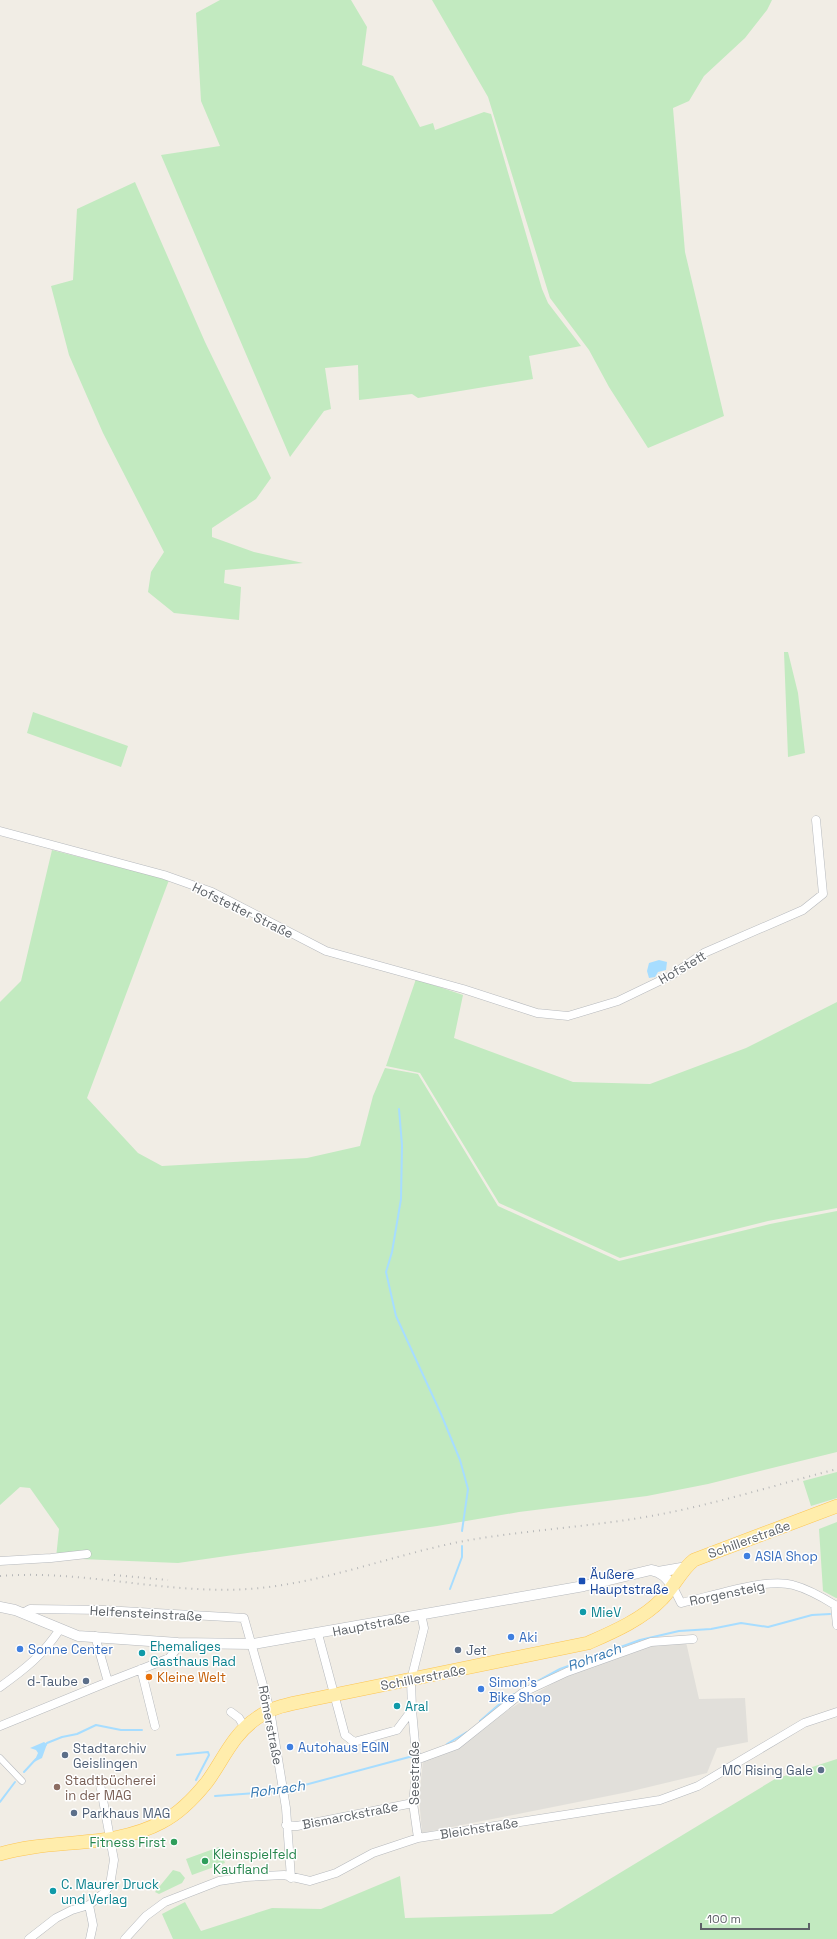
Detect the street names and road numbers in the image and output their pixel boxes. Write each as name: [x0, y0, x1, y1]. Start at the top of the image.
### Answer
street label: Hofstetter Straße: [190, 879, 296, 942]
street label: Hofstett: [655, 947, 709, 988]
street label: Schillerstraße: [706, 1517, 793, 1562]
street label: Rorgensteig: [688, 1577, 766, 1610]
street label: Helfensteinstraße: [89, 1602, 203, 1625]
street label: Hauptstraße: [331, 1609, 411, 1640]
street label: Schillerstraße: [379, 1661, 467, 1694]
street label: Römerstraße: [254, 1684, 287, 1766]
street label: Seestraße: [406, 1741, 423, 1805]
street label: Bismarckstraße: [301, 1798, 399, 1833]
street label: Bleichstraße: [439, 1814, 519, 1843]

